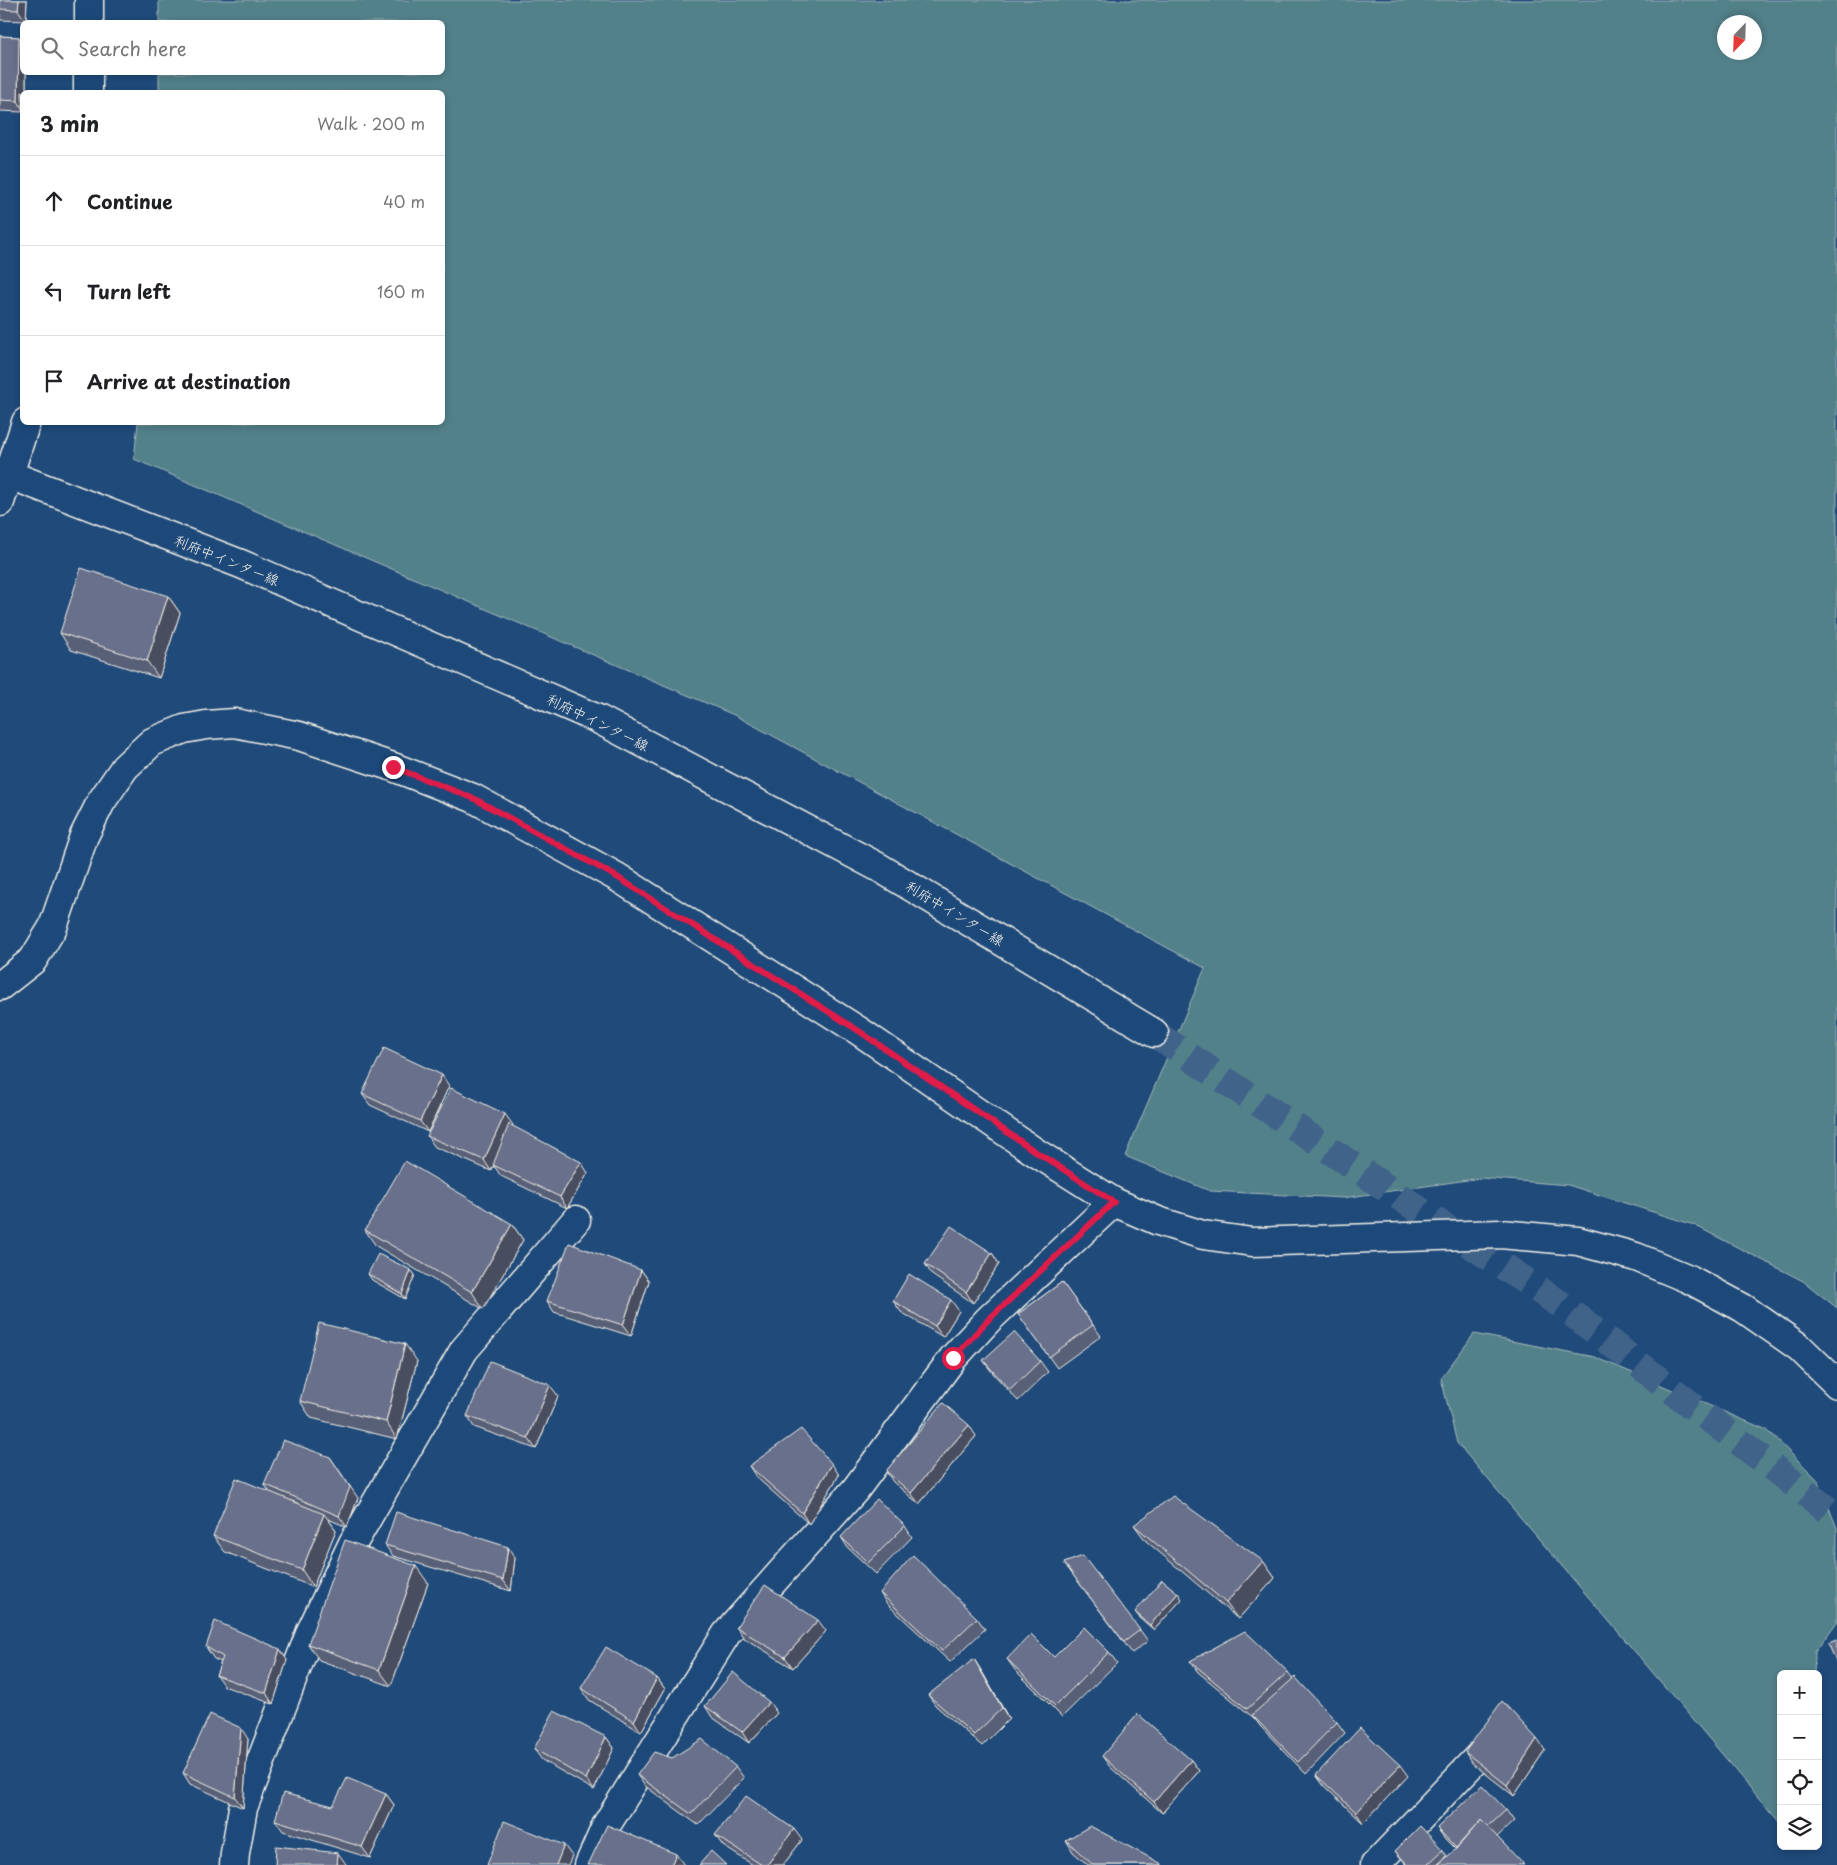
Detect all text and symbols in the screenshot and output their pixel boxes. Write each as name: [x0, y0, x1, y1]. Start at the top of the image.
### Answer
north arrow: [1717, 15, 1762, 60]
search box: [20, 20, 445, 75]
icon: search: [38, 34, 66, 62]
text: Search here: [78, 34, 187, 62]
text: 3 min: [40, 107, 99, 139]
text: Walk · 200 m: [317, 111, 425, 135]
icon: ahead: [40, 187, 68, 215]
text: Continue: [87, 187, 173, 215]
text: 40 m: [383, 189, 425, 213]
icon: left: [40, 277, 68, 305]
text: Turn left: [87, 277, 171, 305]
text: 160 m: [377, 279, 425, 303]
icon: arrive: [40, 367, 68, 395]
text: Arrive at destination: [87, 367, 291, 395]
street label: 利府中インター線: [171, 529, 283, 591]
street label: 利府中インター線: [543, 688, 653, 756]
route end: [382, 756, 405, 779]
street label: 利府中インター線: [902, 875, 1008, 951]
route start: [942, 1347, 965, 1370]
map controls: [1777, 1670, 1822, 1850]
button: +: [1777, 1670, 1822, 1715]
button: −: [1777, 1715, 1822, 1760]
button: locate: [1777, 1760, 1822, 1805]
button: layers: [1777, 1805, 1822, 1850]

